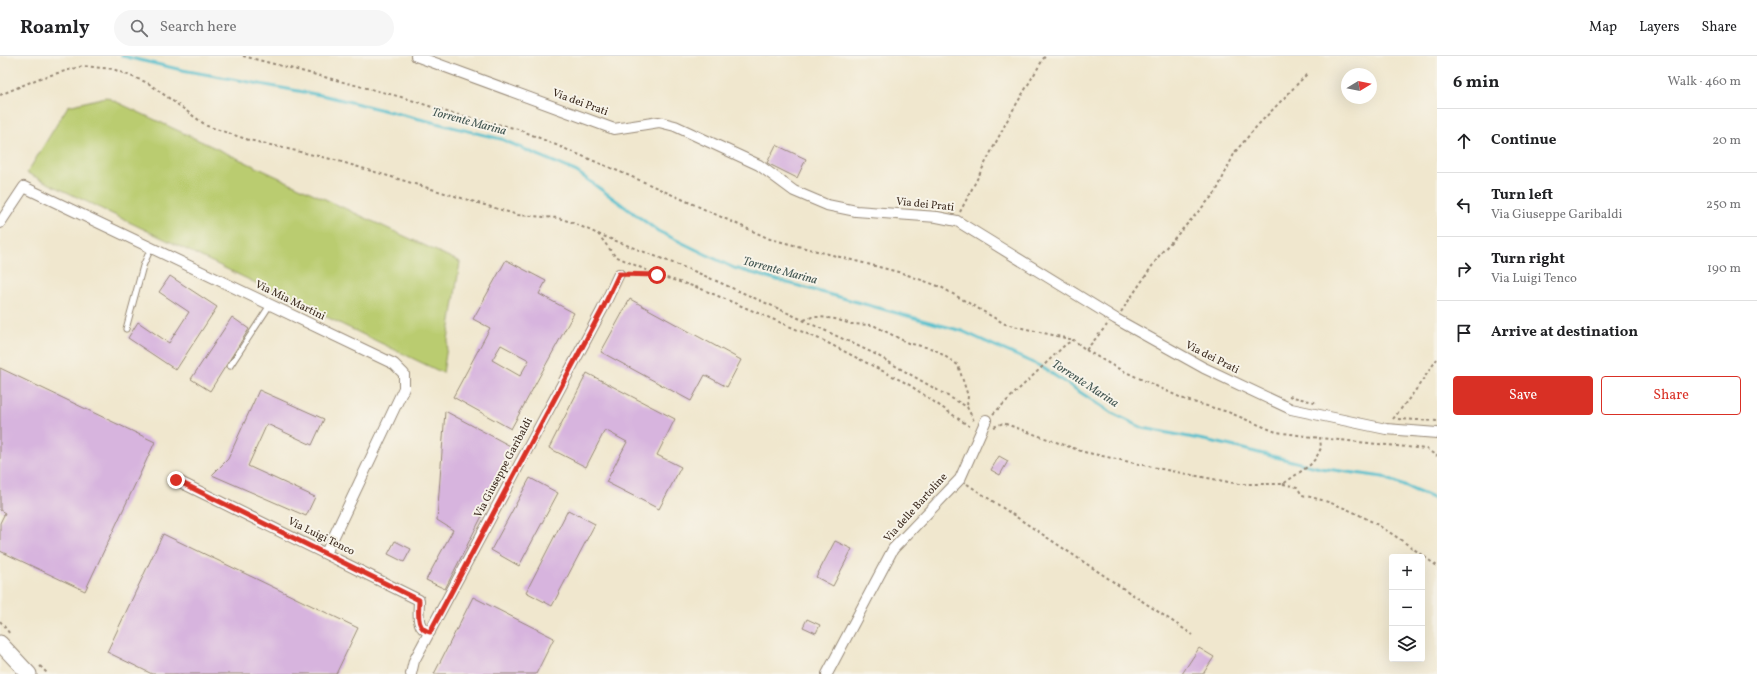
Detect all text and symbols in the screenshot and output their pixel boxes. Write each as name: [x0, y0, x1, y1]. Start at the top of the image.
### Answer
search box: [114, 10, 394, 46]
text: Roamly: [20, 15, 90, 41]
icon: search: [128, 17, 150, 39]
text: Search here: [160, 17, 237, 38]
text: Map: [1589, 18, 1617, 37]
text: Layers: [1639, 18, 1679, 37]
text: Share: [1701, 18, 1737, 37]
north arrow: [1341, 68, 1377, 104]
text: 6 min: [1453, 71, 1499, 94]
text: Walk · 460 m: [1668, 73, 1741, 91]
street label: Via dei Prati: [550, 86, 610, 120]
water label: Torrente Marina: [430, 104, 508, 140]
icon: ahead: [1453, 130, 1475, 152]
text: Continue: [1491, 130, 1556, 151]
text: 20 m: [1712, 132, 1741, 150]
text: Turn left: [1491, 185, 1553, 206]
street label: Via dei Prati: [895, 194, 955, 216]
icon: left: [1453, 194, 1475, 216]
text: 250 m: [1706, 196, 1741, 214]
text: Via Giuseppe Garibaldi: [1491, 206, 1622, 224]
text: Turn right: [1491, 249, 1565, 270]
water label: Torrente Marina: [741, 253, 819, 289]
icon: right: [1453, 258, 1475, 280]
text: 190 m: [1707, 260, 1741, 278]
route start: [648, 266, 666, 284]
text: Via Luigi Tenco: [1491, 270, 1577, 288]
street label: Via Mia Martini: [252, 277, 328, 325]
icon: arrive: [1453, 322, 1475, 344]
text: Arrive at destination: [1491, 322, 1638, 343]
street label: Via dei Prati: [1183, 338, 1241, 378]
water label: Torrente Marina: [1049, 356, 1122, 412]
button: Save: [1453, 376, 1593, 415]
button: Share: [1601, 376, 1741, 415]
street label: Via Giuseppe Garibaldi: [471, 415, 537, 521]
street label: Via delle Bartoline: [881, 470, 951, 546]
route end: [167, 471, 185, 489]
street label: Via Luigi Tenco: [285, 514, 357, 560]
map controls: [1389, 554, 1425, 662]
button: +: [1389, 554, 1425, 590]
button: −: [1389, 590, 1425, 626]
button: layers: [1389, 626, 1425, 662]

